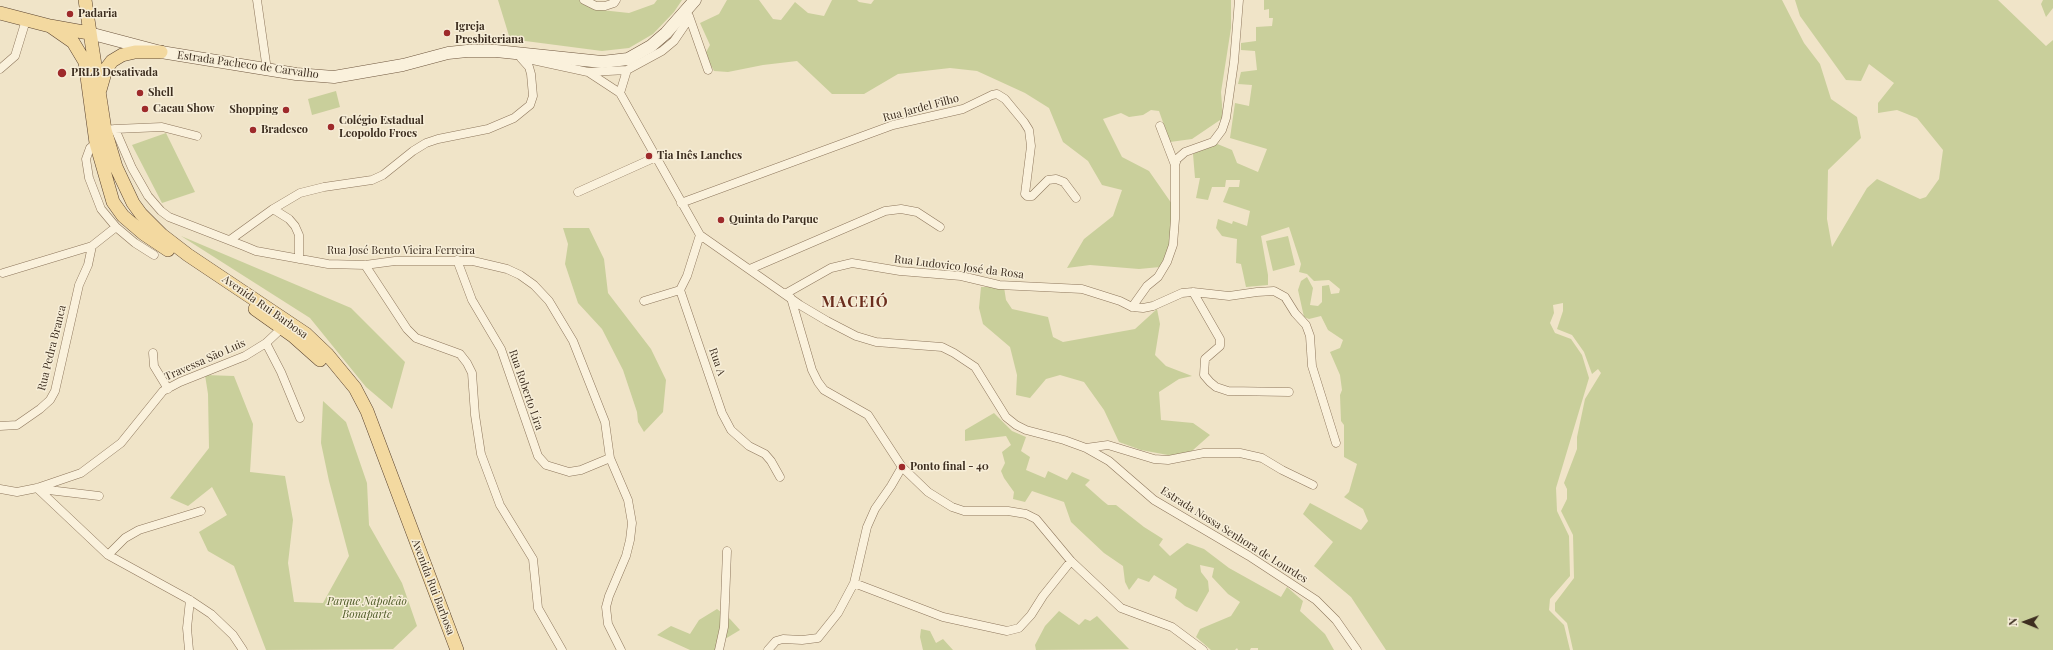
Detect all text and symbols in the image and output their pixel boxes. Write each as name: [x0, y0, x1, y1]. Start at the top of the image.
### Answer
place label: Padaria: [78, 7, 117, 21]
marker: Padaria: [65, 9, 75, 19]
place label: Igreja Presbiteriana: [455, 20, 524, 46]
marker: Igreja Presbiteriana: [442, 28, 452, 38]
street label: Estrada Pacheco de Carvalho: [176, 49, 320, 81]
place label: PRLB Desativada: [71, 66, 158, 80]
marker: PRLB Desativada: [56, 67, 68, 79]
place label: Shell: [148, 86, 174, 100]
marker: Shell: [135, 88, 145, 98]
street label: Rua Jardel Filho: [882, 92, 960, 124]
place label: Cacau Show: [153, 102, 215, 116]
place label: Shopping: [229, 103, 278, 117]
marker: Cacau Show: [140, 104, 150, 114]
marker: Shopping: [281, 105, 291, 115]
place label: Colégio Estadual Leopoldo Froes: [339, 114, 424, 140]
marker: Colégio Estadual Leopoldo Froes: [326, 122, 336, 132]
place label: Bradesco: [261, 123, 308, 137]
marker: Bradesco: [248, 125, 258, 135]
place label: Tia Inês Lanches: [657, 149, 742, 163]
marker: Tia Inês Lanches: [644, 151, 654, 161]
place label: Quinta do Parque: [729, 213, 818, 227]
marker: Quinta do Parque: [716, 215, 726, 225]
street label: Rua José Bento Vieira Ferreira: [327, 244, 475, 258]
street label: Rua Ludovico José da Rosa: [893, 253, 1025, 281]
street label: Avenida Rui Barbosa: [220, 273, 310, 341]
district label: MACEIÓ: [821, 293, 889, 311]
street label: Rua Pedra Branca: [35, 304, 69, 392]
street label: Travessa São Luis: [162, 336, 248, 384]
street label: Rua A: [706, 346, 728, 378]
street label: Rua Roberto Líra: [506, 348, 546, 432]
place label: Ponto final - 40: [910, 460, 989, 474]
marker: Ponto final - 40: [897, 462, 907, 472]
street label: Estrada Nossa Senhora de Lourdes: [1158, 484, 1310, 586]
street label: Avenida Rui Barbosa: [409, 537, 457, 637]
park label: Parque Napoleão Bonaparte: [327, 595, 407, 621]
north arrow: [2005, 602, 2045, 642]
text: N: [2005, 618, 2020, 626]

